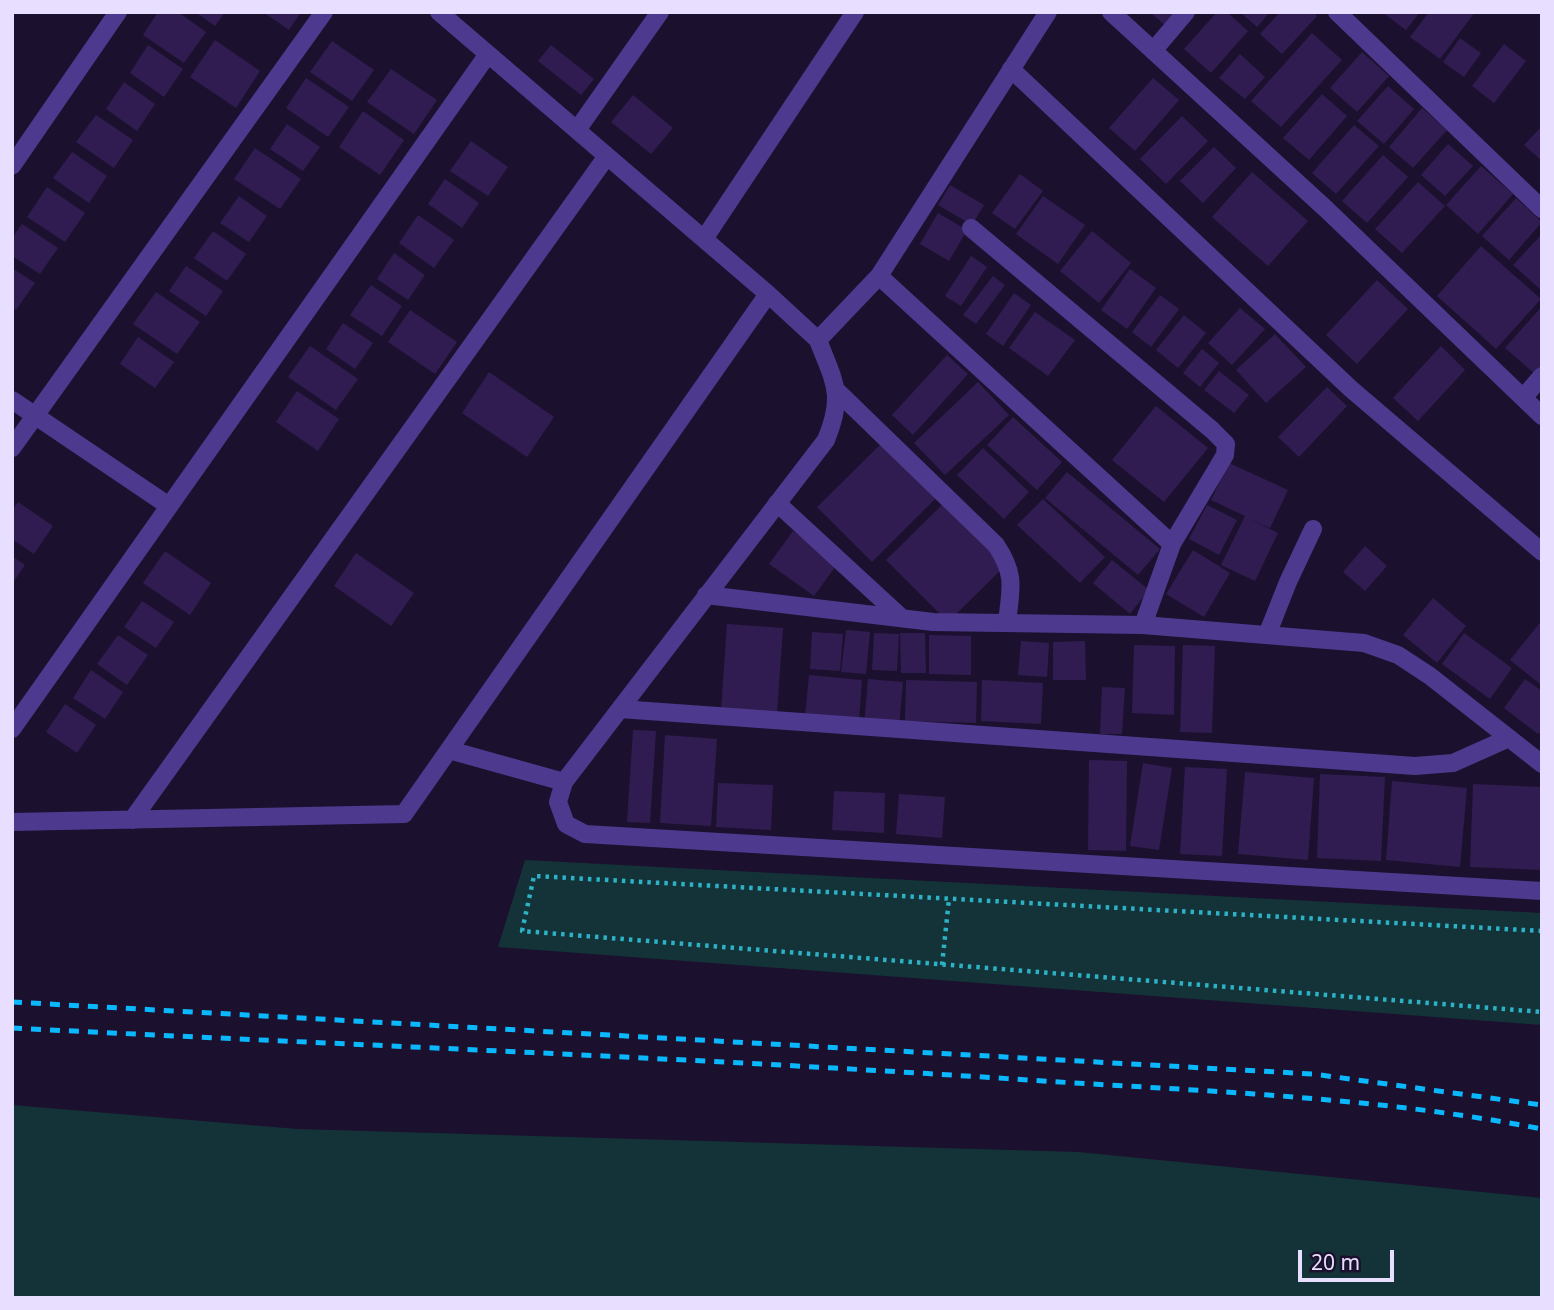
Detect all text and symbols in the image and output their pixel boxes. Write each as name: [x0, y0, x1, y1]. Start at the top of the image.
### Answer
scale bar: [1302, 1236, 1398, 1280]
text: 20 m: [1311, 1248, 1360, 1276]

